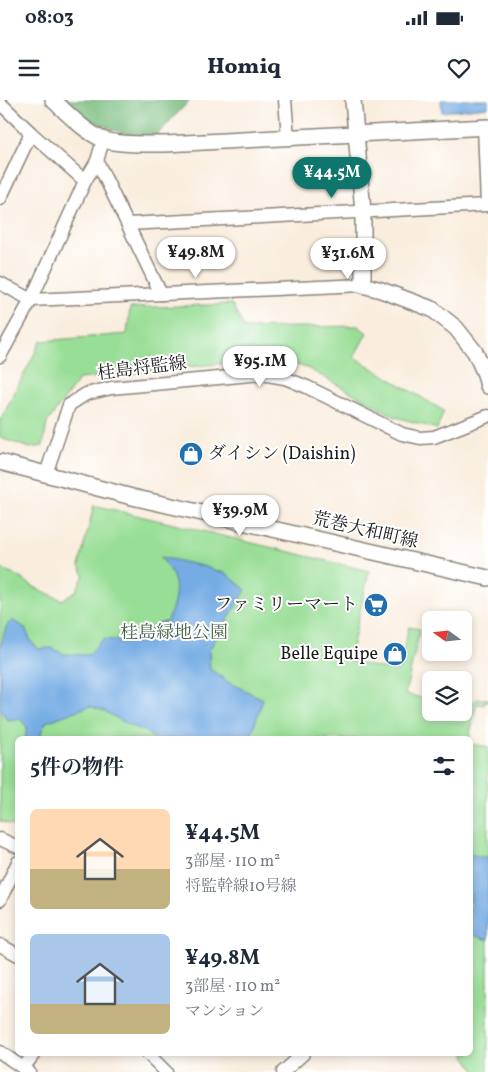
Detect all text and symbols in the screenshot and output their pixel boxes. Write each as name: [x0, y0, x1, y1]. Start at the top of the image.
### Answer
text: 08:03: [25, 5, 74, 31]
text: Homiq: [207, 52, 281, 83]
icon: menu: [15, 54, 43, 82]
icon: heart: [445, 54, 473, 82]
pin: ¥44.5M: [291, 156, 373, 199]
text: ¥44.5M: [303, 162, 361, 184]
pin: ¥49.8M: [155, 236, 237, 279]
pin: ¥31.6M: [307, 238, 389, 280]
text: ¥49.8M: [168, 242, 224, 264]
text: ¥31.6M: [321, 243, 375, 265]
pin: ¥95.1M: [219, 346, 301, 388]
street label: 桂島将監線: [96, 351, 188, 387]
text: ¥95.1M: [234, 351, 287, 373]
shop icon: ダイシン (Daishin): [178, 441, 204, 467]
place label: ダイシン (Daishin): [208, 442, 355, 467]
pin: ¥39.9M: [199, 494, 281, 537]
text: ¥39.9M: [212, 500, 268, 522]
street label: 荒巻大和町線: [310, 507, 420, 555]
supermarket icon: ファミリーマート: [363, 592, 389, 618]
place label: ファミリーマート: [214, 593, 358, 618]
north arrow: [422, 611, 472, 661]
map controls: [422, 611, 472, 721]
park label: 桂島緑地公園: [120, 621, 228, 646]
shop icon: Belle Equipe: [382, 641, 408, 667]
place label: Belle Equipe: [280, 642, 378, 667]
button: layers: [422, 671, 472, 721]
icon: filters: [430, 752, 458, 780]
text: 5件の物件: [30, 754, 124, 783]
text: ¥44.5M: [185, 819, 260, 848]
icon: home: [70, 829, 130, 889]
text: 3部屋 · 110 m²: [185, 851, 280, 873]
text: 将監幹線10号線: [185, 876, 297, 898]
text: ¥49.8M: [185, 944, 260, 973]
icon: home: [70, 954, 130, 1014]
text: 3部屋 · 110 m²: [185, 976, 280, 998]
text: マンション: [185, 1001, 264, 1023]

